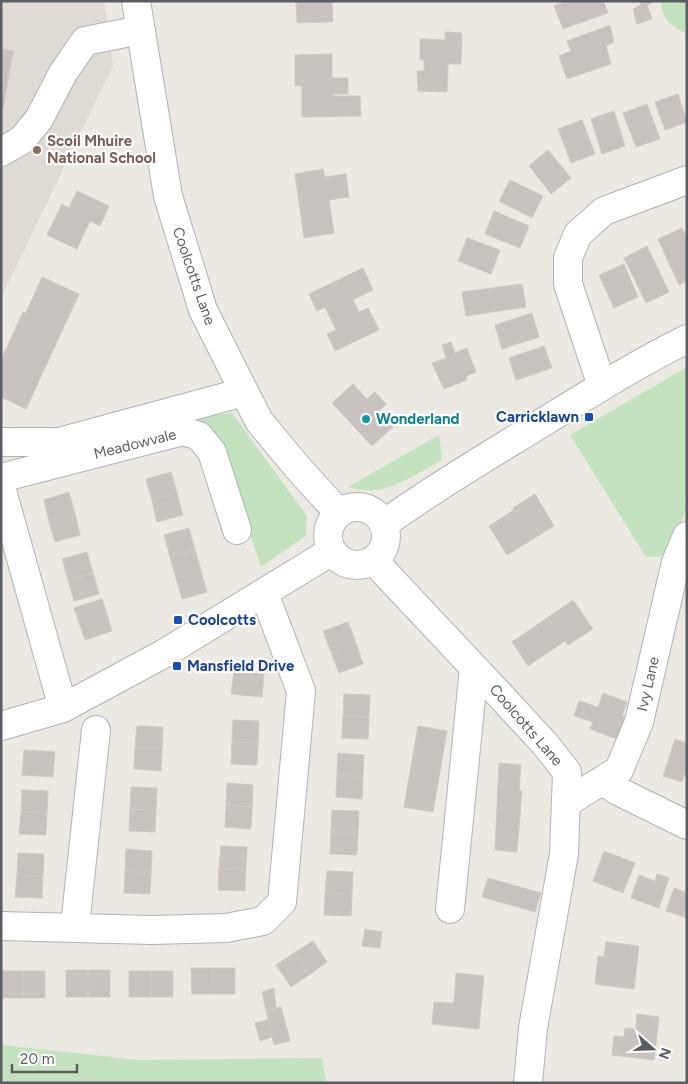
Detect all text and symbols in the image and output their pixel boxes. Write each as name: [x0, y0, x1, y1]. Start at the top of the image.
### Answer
place label: Scoil Mhuire National School: [47, 132, 156, 167]
marker: Scoil Mhuire National School: [31, 144, 43, 156]
street label: Coolcotts Lane: [169, 225, 219, 327]
place label: Carricklawn: [496, 408, 579, 426]
place label: Wonderland: [376, 410, 459, 428]
marker: Carricklawn: [583, 411, 595, 423]
marker: Wonderland: [360, 413, 372, 425]
street label: Meadowvale: [92, 425, 178, 463]
place label: Coolcotts: [188, 611, 256, 629]
marker: Coolcotts: [172, 614, 184, 626]
street label: Ivy Lane: [633, 655, 663, 713]
place label: Mansfield Drive: [187, 657, 295, 675]
marker: Mansfield Drive: [171, 660, 183, 672]
street label: Coolcotts Lane: [486, 680, 566, 770]
north arrow: [628, 1024, 678, 1074]
scale bar: [12, 1042, 78, 1074]
text: N: [655, 1045, 675, 1061]
text: 20 m: [20, 1050, 54, 1068]

